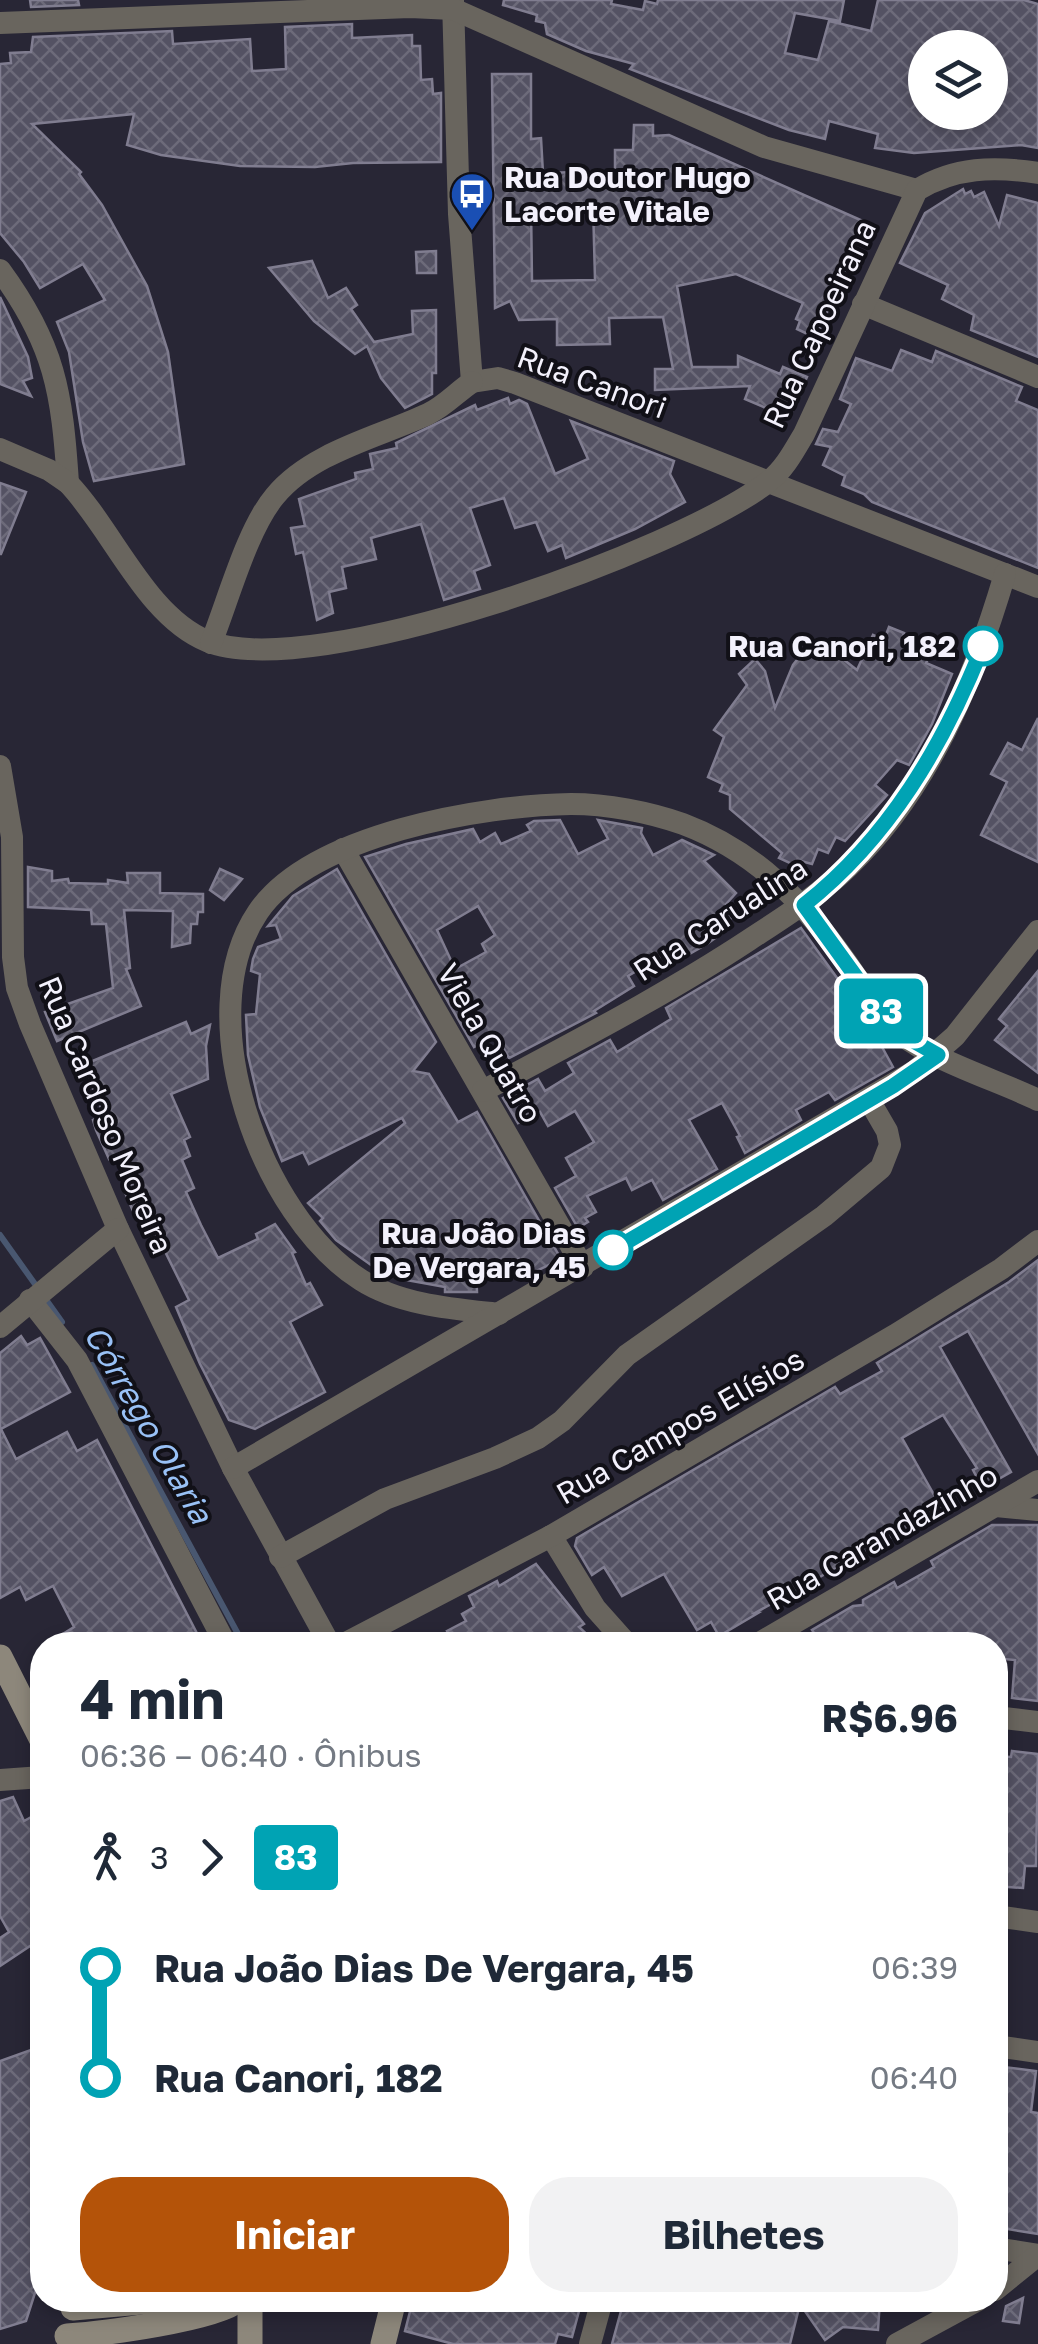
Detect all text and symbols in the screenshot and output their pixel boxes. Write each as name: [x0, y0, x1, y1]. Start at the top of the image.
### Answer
map controls: [908, 30, 1008, 130]
button: layers: [908, 30, 1008, 130]
place label: Rua Doutor Hugo Lacorte Vitale: [504, 159, 751, 229]
bus stop icon: Rua Doutor Hugo Lacorte Vitale: [449, 171, 495, 232]
street label: Rua Capoeirana: [755, 214, 883, 434]
street label: Rua Canori: [513, 338, 671, 426]
marker: Rua Canori, 182: [964, 627, 1002, 665]
place label: Rua Canori, 182: [728, 628, 956, 664]
street label: Rua Carualina: [626, 850, 814, 988]
street label: Viela Quatro: [430, 957, 550, 1129]
street label: Rua Cardoso Moreira: [31, 971, 181, 1259]
line badge: 83: [836, 978, 926, 1044]
text: 83: [859, 990, 903, 1032]
place label: Rua João Dias De Vergara, 45: [372, 1215, 586, 1285]
marker: Rua João Dias De Vergara, 45: [594, 1231, 632, 1269]
water label: Córrego Olaria: [77, 1318, 222, 1531]
street label: Rua Campos Elísios: [550, 1340, 810, 1512]
street label: Rua Carandazinho: [760, 1456, 1004, 1618]
text: 4 min: [80, 1665, 225, 1731]
text: R$6.96: [822, 1695, 958, 1740]
text: 06:36 – 06:40 · Ônibus: [80, 1736, 422, 1774]
icon: walk: [80, 1830, 135, 1885]
icon: forward: [184, 1830, 239, 1885]
text: 83: [274, 1836, 318, 1878]
text: 3: [150, 1838, 169, 1876]
text: Rua João Dias De Vergara, 45: [154, 1945, 694, 1990]
text: 06:39: [871, 1948, 958, 1986]
text: Rua Canori, 182: [154, 2055, 443, 2100]
text: 06:40: [870, 2058, 958, 2096]
button: Iniciar: [80, 2177, 509, 2292]
button: Bilhetes: [529, 2177, 958, 2292]

